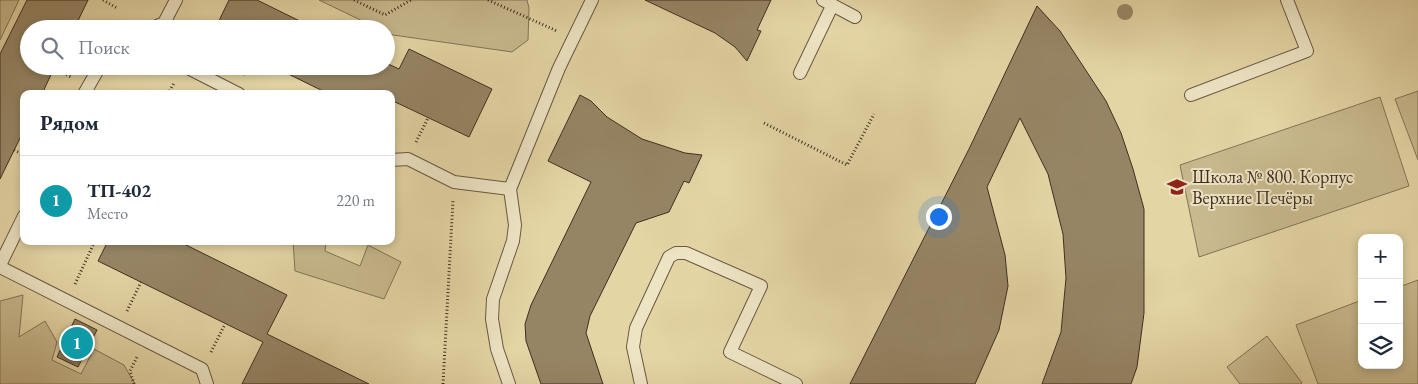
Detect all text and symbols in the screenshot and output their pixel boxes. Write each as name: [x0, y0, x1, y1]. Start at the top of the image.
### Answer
search box: [20, 20, 395, 75]
icon: search: [38, 34, 66, 62]
text: Поиск: [78, 35, 130, 60]
text: Рядом: [40, 109, 99, 136]
place label: Школа № 800. Корпус Верхние Печёры: [1192, 165, 1353, 209]
school or university icon: Школа № 800. Корпус Верхние Печёры: [1166, 176, 1188, 198]
text: ТП-402: [87, 178, 151, 203]
text: 1: [52, 190, 60, 211]
text: 220 m: [336, 190, 375, 211]
text: Место: [87, 203, 128, 224]
your location: [926, 204, 952, 230]
map controls: [1358, 234, 1403, 369]
button: +: [1358, 234, 1403, 279]
button: −: [1358, 279, 1403, 324]
pin: 1: [61, 324, 93, 362]
button: layers: [1358, 324, 1403, 369]

